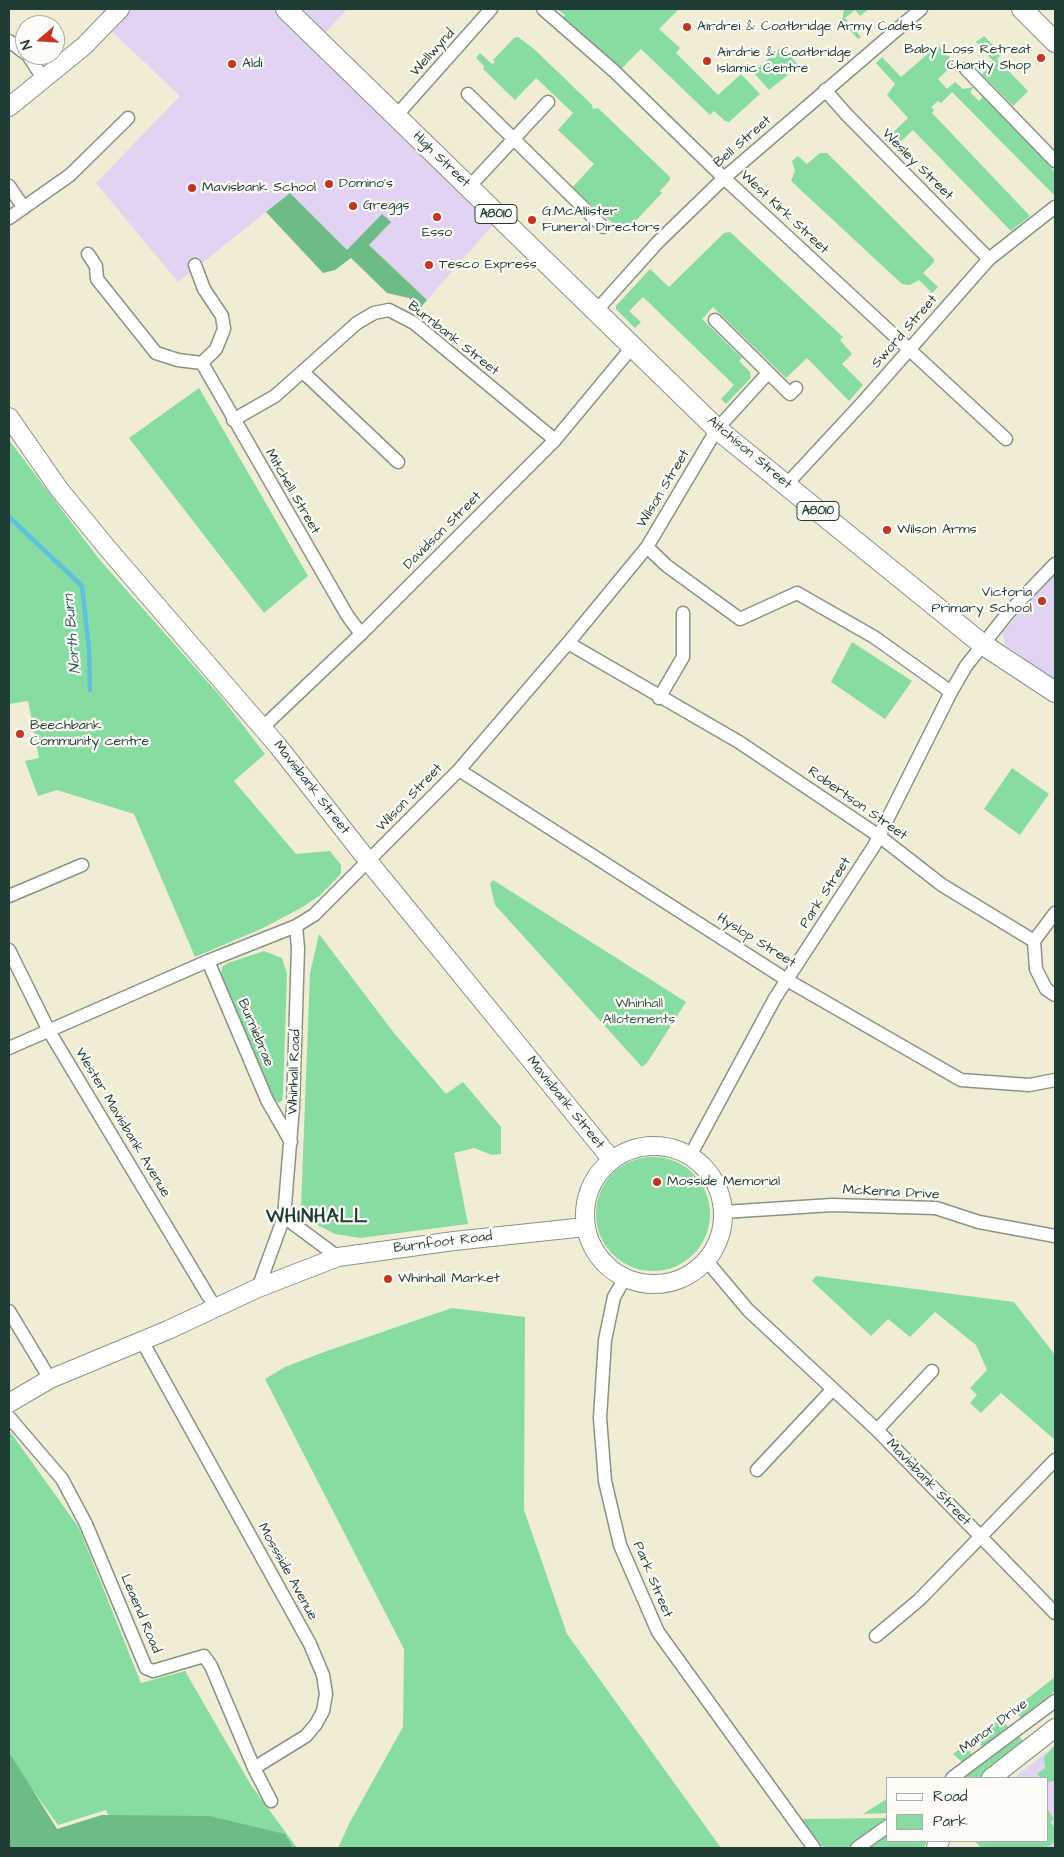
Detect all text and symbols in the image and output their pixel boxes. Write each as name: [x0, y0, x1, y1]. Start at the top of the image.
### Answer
north arrow: [15, 15, 65, 65]
place label: Airdrei & Coatbridge Army Cadets: [697, 19, 922, 35]
marker: Airdrei & Coatbridge Army Cadets: [681, 21, 693, 33]
street label: Wellwynd: [407, 26, 459, 80]
text: N: [16, 37, 38, 52]
place label: Baby Loss Retreat Charity Shop: [904, 42, 1031, 74]
place label: Airdrie & Coatbridge Islamic Centre: [717, 45, 851, 78]
marker: Baby Loss Retreat Charity Shop: [1035, 52, 1047, 64]
marker: Airdrie & Coatbridge Islamic Centre: [701, 55, 713, 67]
place label: Aldi: [242, 56, 262, 72]
marker: Aldi: [226, 58, 238, 70]
street label: Bell Street: [711, 112, 775, 172]
street label: Wesley Street: [878, 126, 956, 204]
street label: High Street: [409, 128, 473, 192]
street label: West Kirk Street: [736, 168, 832, 258]
place label: Domino's: [339, 176, 393, 192]
marker: Domino's: [323, 178, 335, 190]
place label: Mavisbank School: [202, 180, 316, 196]
marker: Mavisbank School: [186, 182, 198, 194]
place label: Greggs: [363, 198, 409, 214]
marker: Greggs: [347, 200, 359, 212]
road number: A8010: [475, 204, 517, 223]
place label: G.McAllister Funeral Directors: [542, 204, 660, 236]
marker: Esso: [431, 211, 443, 223]
marker: G.McAllister Funeral Directors: [526, 214, 538, 226]
place label: Esso: [422, 225, 452, 241]
place label: Tesco Express: [439, 257, 537, 273]
marker: Tesco Express: [423, 259, 435, 271]
street label: Sword Street: [869, 292, 941, 372]
street label: Burnbank Street: [404, 298, 502, 380]
street label: Aitchison Street: [703, 413, 795, 493]
street label: Mitchell Street: [261, 446, 323, 538]
street label: Wilson Street: [634, 447, 694, 531]
street label: Davidson Street: [400, 488, 486, 574]
road number: A8010: [797, 502, 839, 520]
place label: Wilson Arms: [897, 522, 977, 538]
marker: Wilson Arms: [881, 524, 893, 536]
place label: Victoria Primary School: [931, 585, 1032, 618]
water label: North Burn: [61, 594, 85, 674]
marker: Victoria Primary School: [1036, 595, 1048, 607]
place label: Beechbank Community centre: [30, 718, 149, 750]
marker: Beechbank Community centre: [14, 728, 26, 740]
street label: Mavisbank Street: [269, 738, 353, 838]
street label: Wilson Street: [373, 760, 447, 836]
street label: Robertson Street: [804, 763, 910, 845]
street label: Park Street: [797, 854, 855, 932]
street label: Hyslop Street: [713, 910, 799, 972]
park label: Whinhall Allotements: [603, 996, 675, 1028]
street label: Burniebrae: [233, 997, 277, 1069]
street label: Whinhall Road: [285, 1029, 305, 1115]
street label: Wester Mavisbank Avenue: [71, 1045, 173, 1201]
street label: Mavisbank Street: [522, 1053, 608, 1153]
place label: Mosside Memorial: [667, 1174, 780, 1190]
marker: Mosside Memorial: [651, 1176, 663, 1188]
street label: McKenna Drive: [842, 1182, 940, 1204]
district label: WHINHALL: [265, 1207, 369, 1229]
street label: Burnfoot Road: [393, 1229, 493, 1257]
place label: Whinhall Market: [398, 1271, 500, 1287]
marker: Whinhall Market: [382, 1273, 394, 1285]
street label: Mavisbank Street: [882, 1436, 974, 1530]
street label: Mossside Avenue: [253, 1520, 321, 1624]
street label: Park Street: [628, 1539, 676, 1621]
street label: Leaend Road: [116, 1572, 164, 1656]
street label: Manor Drive: [957, 1696, 1031, 1758]
legend: [886, 1777, 1049, 1842]
text: Road: [933, 1786, 967, 1807]
text: Park: [933, 1811, 968, 1832]

